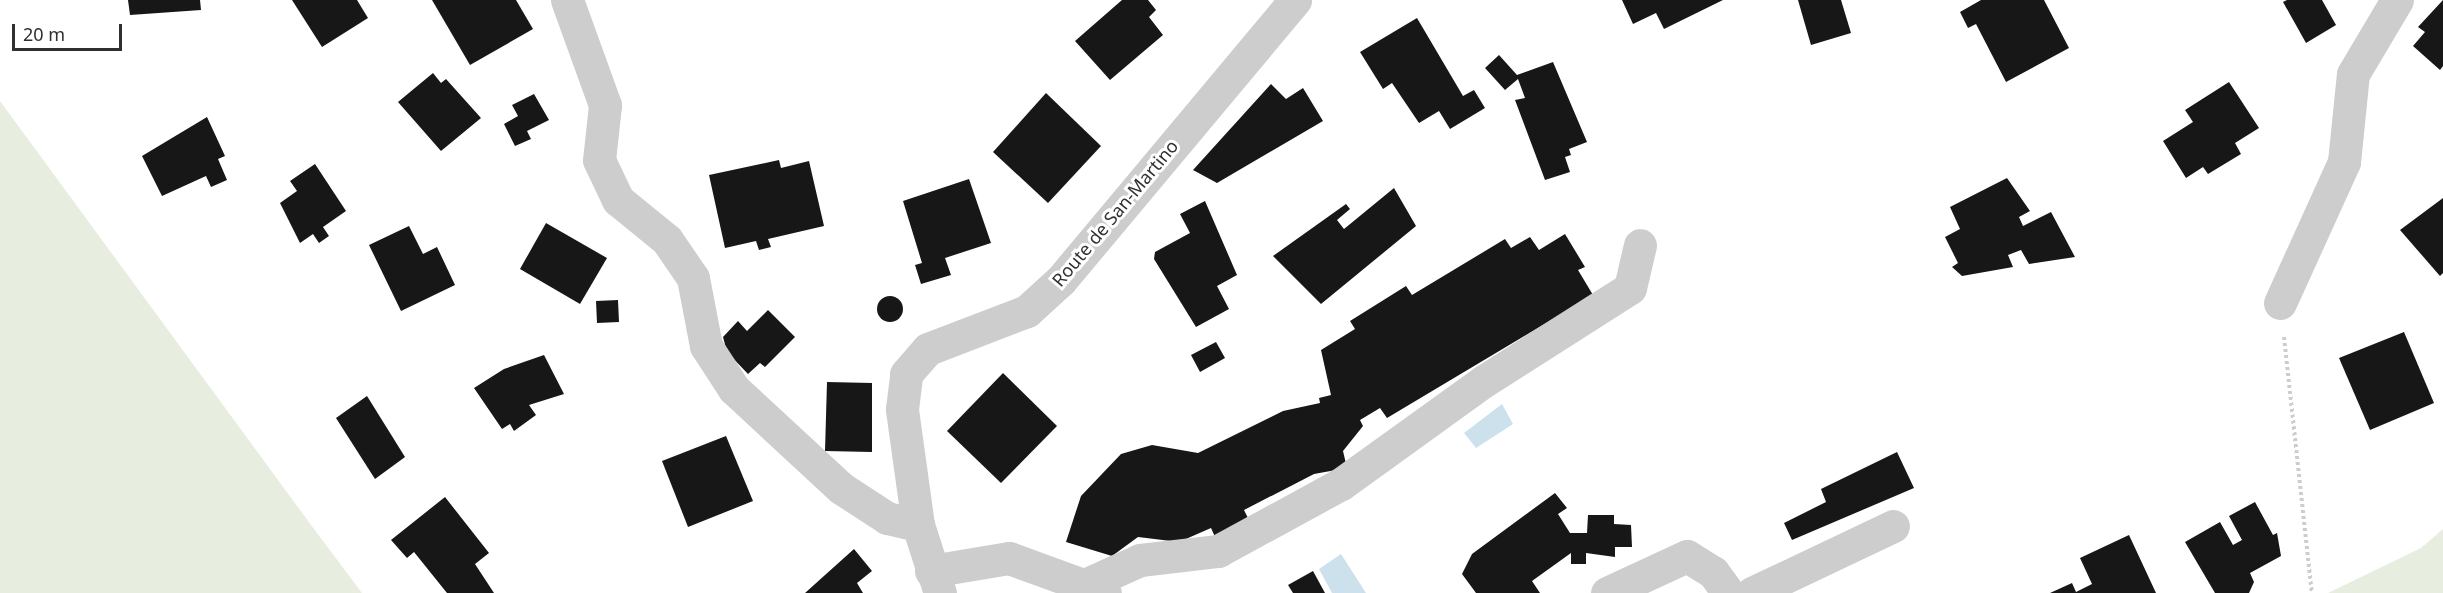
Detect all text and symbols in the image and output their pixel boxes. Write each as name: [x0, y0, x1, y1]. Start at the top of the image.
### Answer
scale bar: [15, 12, 124, 50]
text: 20 m: [23, 22, 65, 46]
street label: Route de San-Martino: [1047, 135, 1183, 291]

